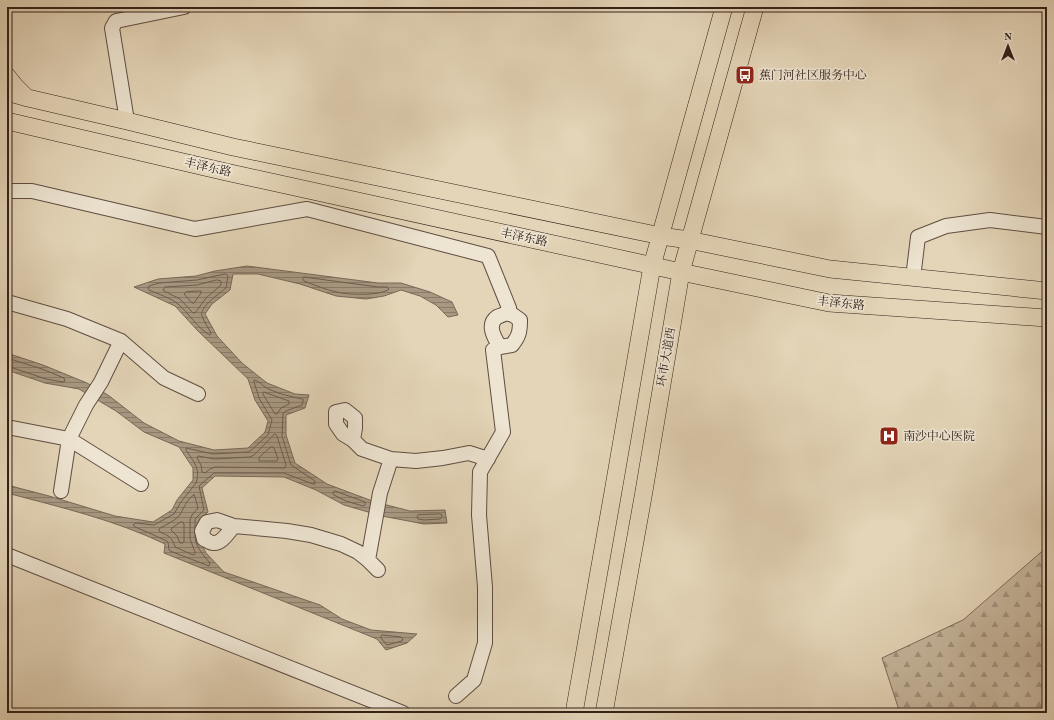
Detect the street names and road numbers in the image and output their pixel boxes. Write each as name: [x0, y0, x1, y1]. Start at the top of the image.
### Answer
street label: 丰泽东路: [183, 155, 233, 179]
street label: 丰泽东路: [499, 225, 549, 249]
street label: 丰泽东路: [816, 294, 866, 312]
street label: 环市大道西: [654, 326, 678, 388]

